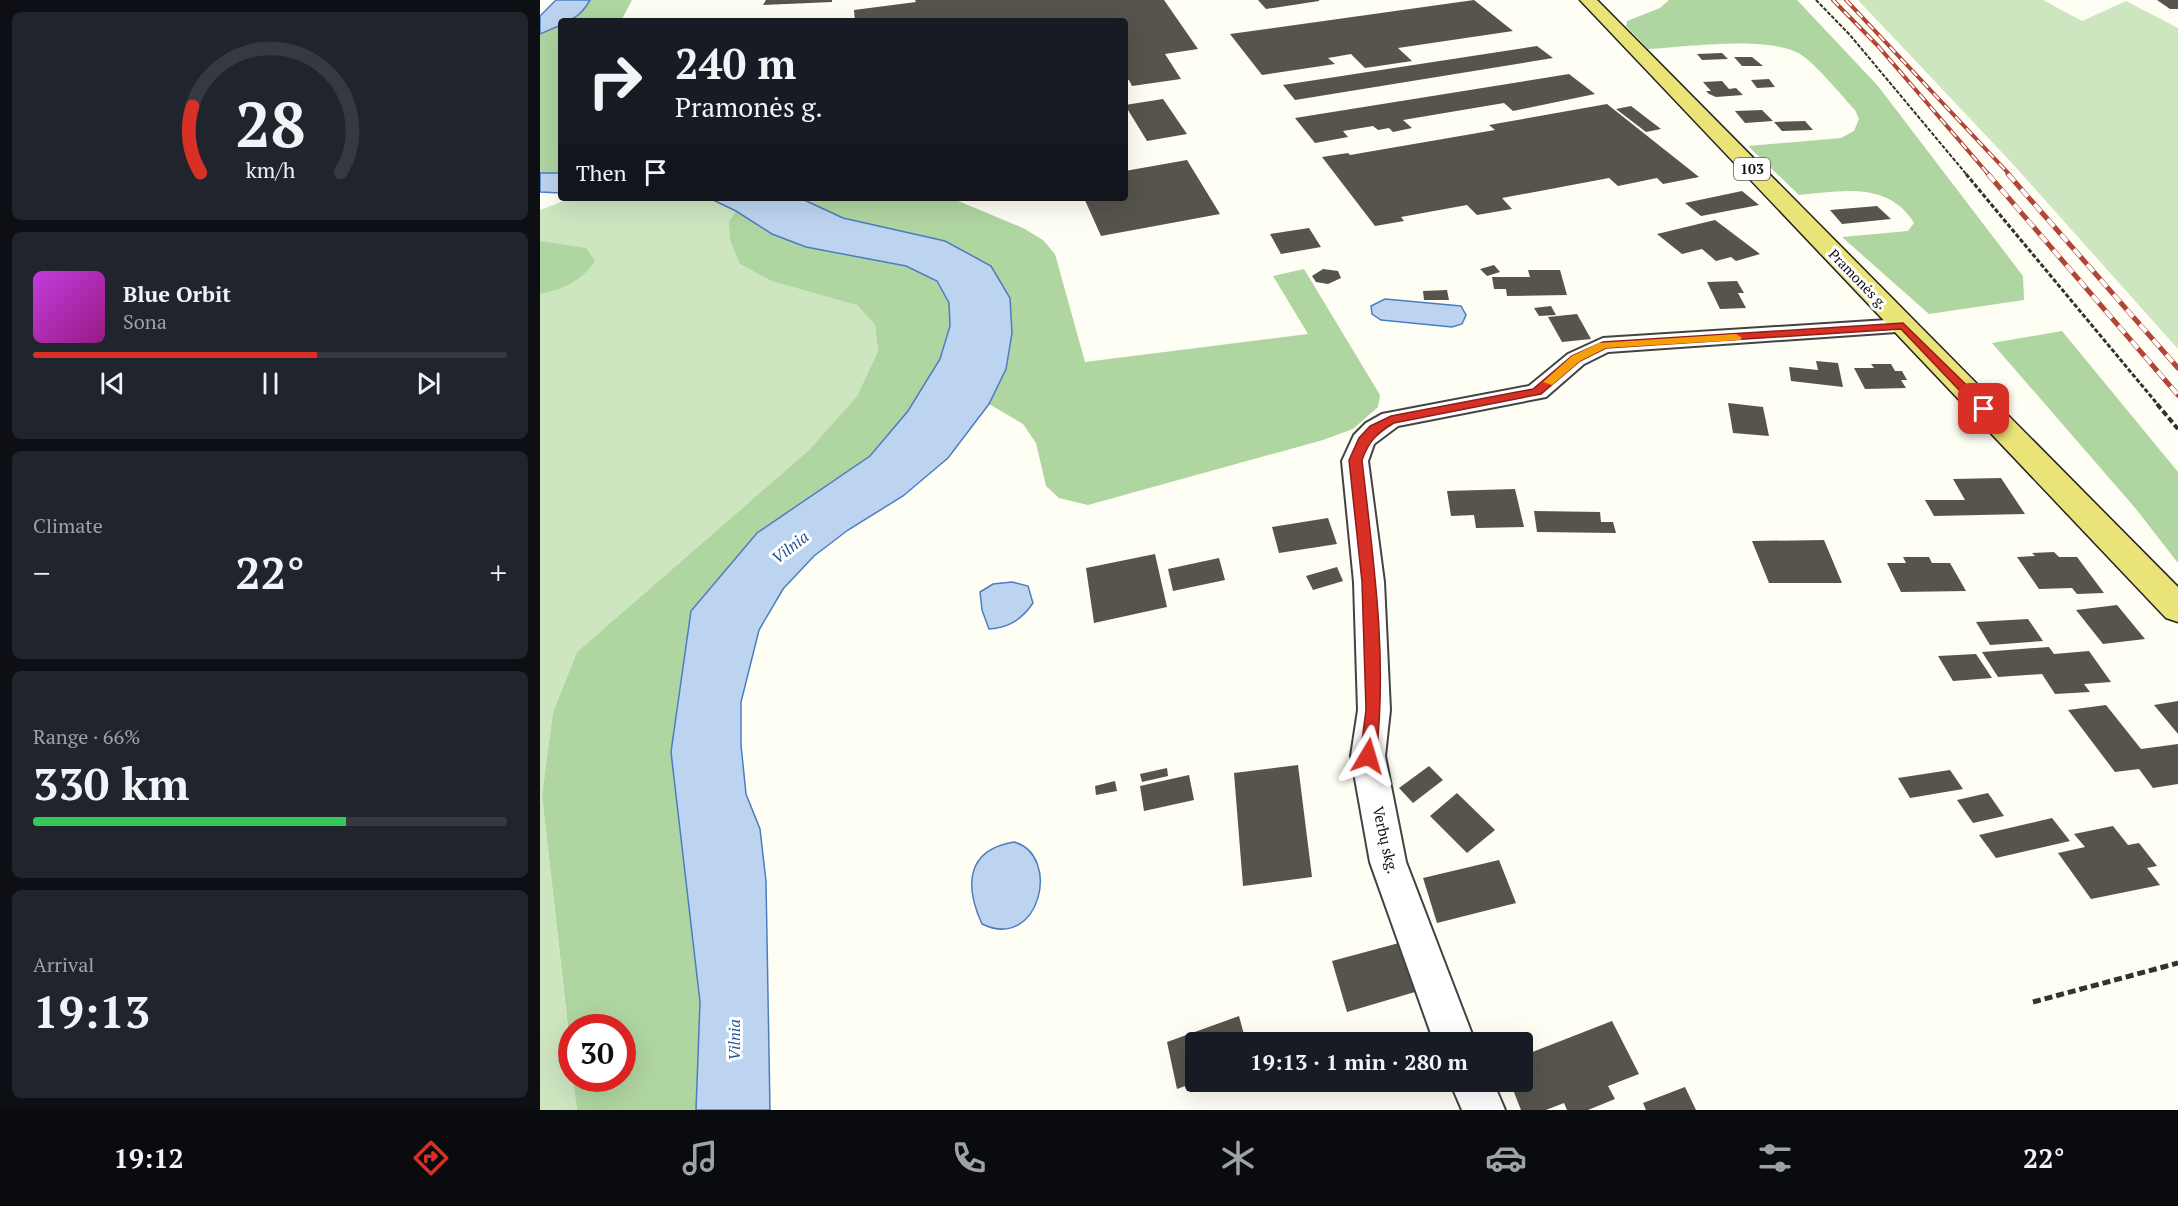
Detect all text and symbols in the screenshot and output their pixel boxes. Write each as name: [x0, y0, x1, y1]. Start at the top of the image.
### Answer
text: 240 m: [675, 35, 796, 91]
icon: right: [576, 42, 654, 120]
text: 28: [235, 82, 305, 165]
text: Pramonės g.: [675, 89, 823, 125]
text: km/h: [245, 156, 295, 184]
icon: arrive: [639, 156, 672, 189]
text: Then: [576, 158, 627, 187]
road number: 103: [1734, 158, 1770, 180]
street label: Pramonės g.: [1825, 244, 1892, 313]
text: Blue Orbit: [123, 279, 231, 308]
text: Sona: [123, 308, 167, 335]
icon: previous: [96, 367, 129, 400]
icon: pause: [254, 367, 287, 400]
icon: next: [412, 367, 445, 400]
pin: [1958, 383, 2009, 434]
icon: arrive: [1967, 392, 2000, 425]
text: Climate: [33, 512, 103, 539]
water label: Vilnia: [767, 526, 813, 568]
text: 22°: [235, 542, 305, 602]
text: −: [33, 551, 51, 594]
text: +: [489, 551, 507, 594]
text: Range · 66%: [33, 723, 140, 750]
position arrow: [1336, 724, 1400, 788]
text: 330 km: [33, 753, 189, 813]
street label: Verbų skg.: [1368, 804, 1403, 876]
text: Arrival: [33, 951, 94, 978]
text: 19:13: [33, 981, 150, 1041]
speed limit sign: 30: [558, 1014, 636, 1092]
water label: Vilnia: [723, 1019, 745, 1061]
text: 19:13 · 1 min · 280 m: [1250, 1047, 1468, 1076]
icon: directions: [410, 1137, 452, 1179]
icon: music: [679, 1137, 721, 1179]
icon: phone: [948, 1137, 990, 1179]
icon: climate: [1217, 1137, 1259, 1179]
icon: car: [1485, 1137, 1527, 1179]
icon: filters: [1754, 1137, 1796, 1179]
text: 19:12: [113, 1140, 184, 1176]
text: 22°: [2023, 1140, 2065, 1176]

